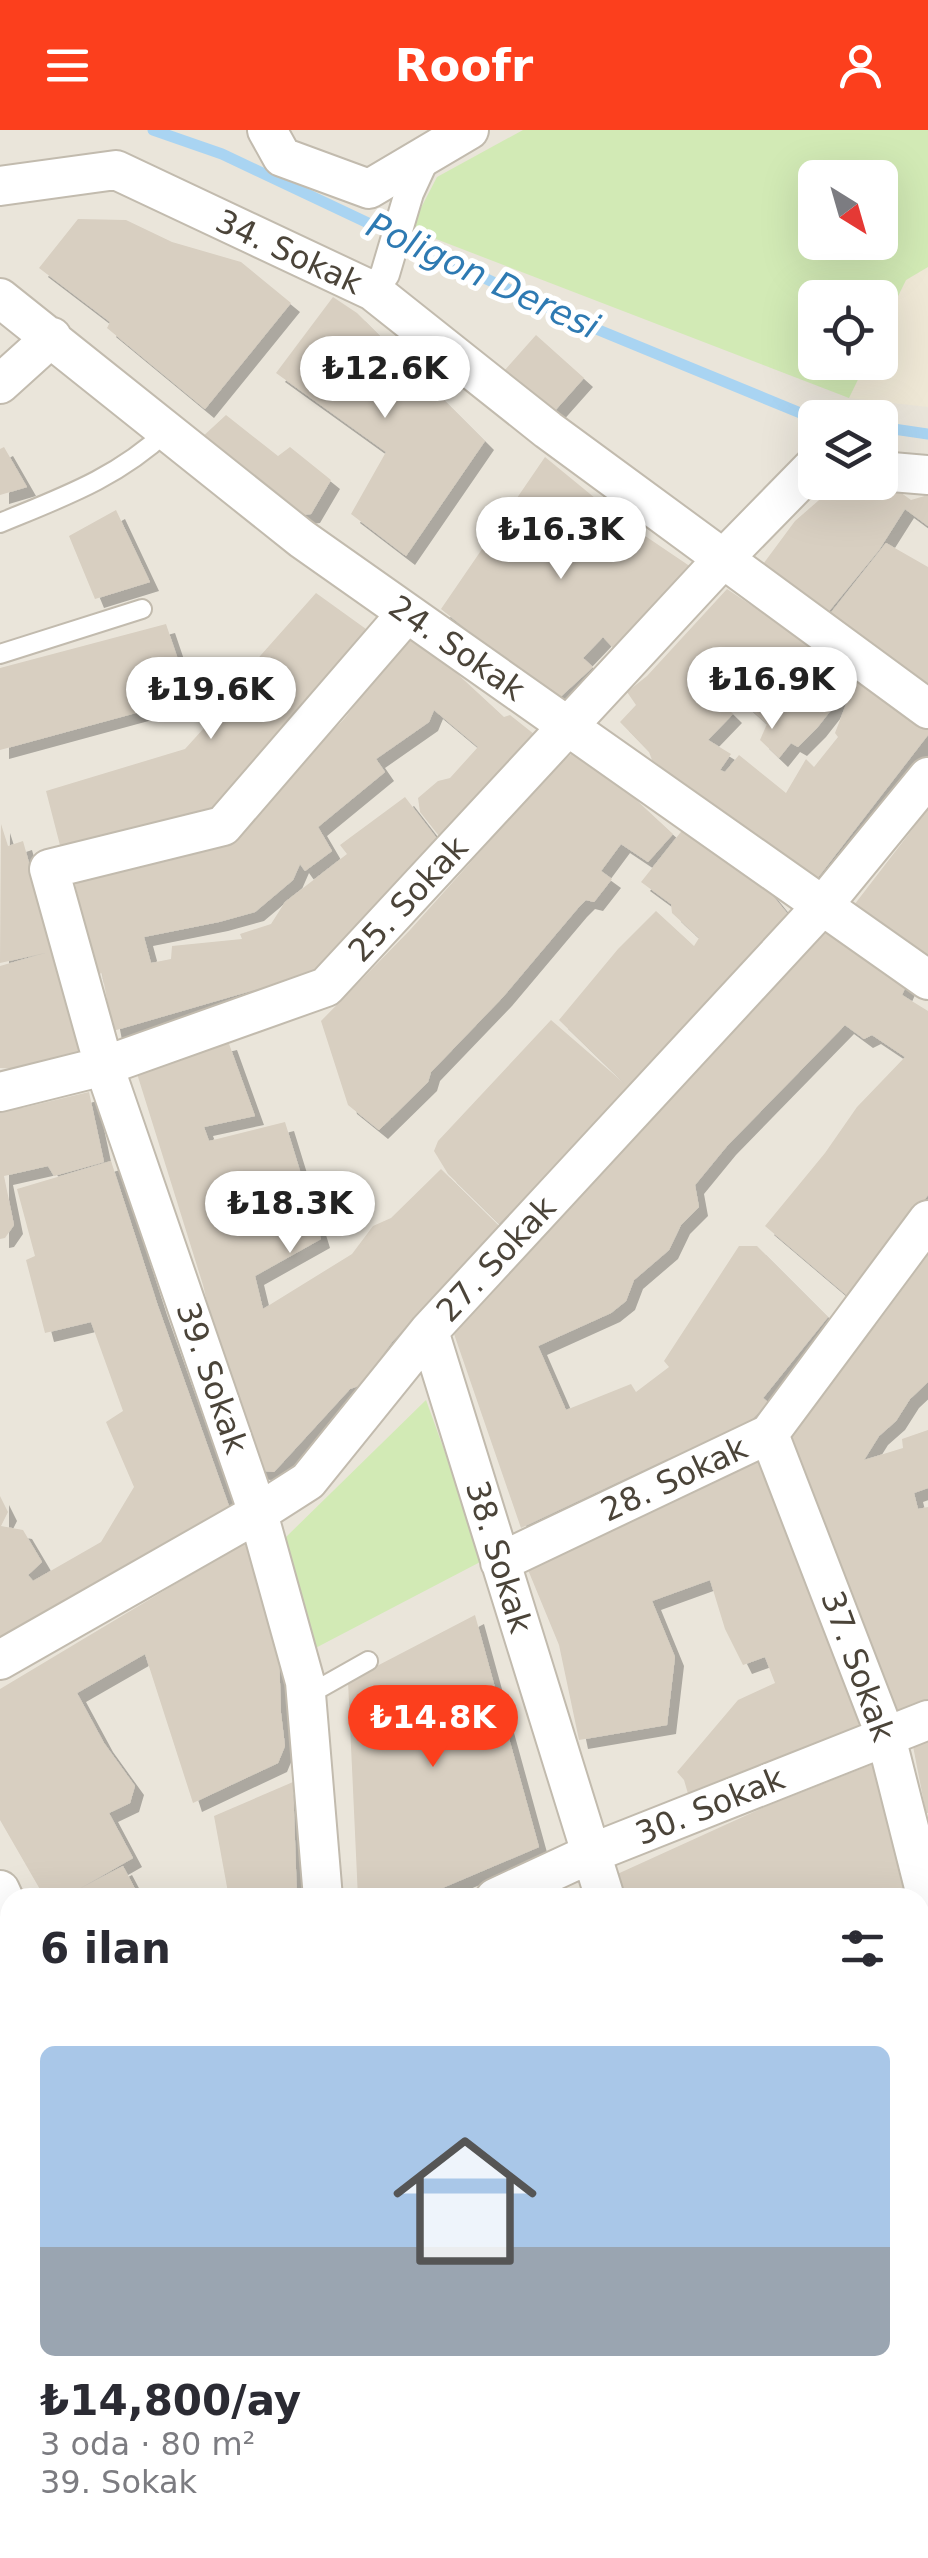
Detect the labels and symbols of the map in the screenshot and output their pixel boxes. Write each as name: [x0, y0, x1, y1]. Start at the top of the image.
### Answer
north arrow: [798, 160, 898, 260]
street label: 34. Sokak: [210, 202, 369, 303]
water label: Poligon Deresi: [361, 205, 606, 347]
pin: ₺12.6K: [304, 336, 466, 421]
pin: ₺16.3K: [480, 497, 642, 582]
street label: 24. Sokak: [382, 587, 533, 709]
pin: ₺16.9K: [691, 647, 853, 732]
pin: ₺19.6K: [130, 657, 292, 742]
street label: 25. Sokak: [341, 828, 476, 969]
pin: ₺18.3K: [209, 1171, 371, 1256]
street label: 27. Sokak: [429, 1188, 564, 1329]
street label: 39. Sokak: [168, 1298, 256, 1459]
street label: 28. Sokak: [595, 1428, 754, 1529]
street label: 38. Sokak: [458, 1476, 540, 1638]
street label: 37. Sokak: [813, 1586, 903, 1747]
pin: ₺14.8K: [352, 1685, 514, 1770]
street label: 30. Sokak: [630, 1759, 790, 1853]

